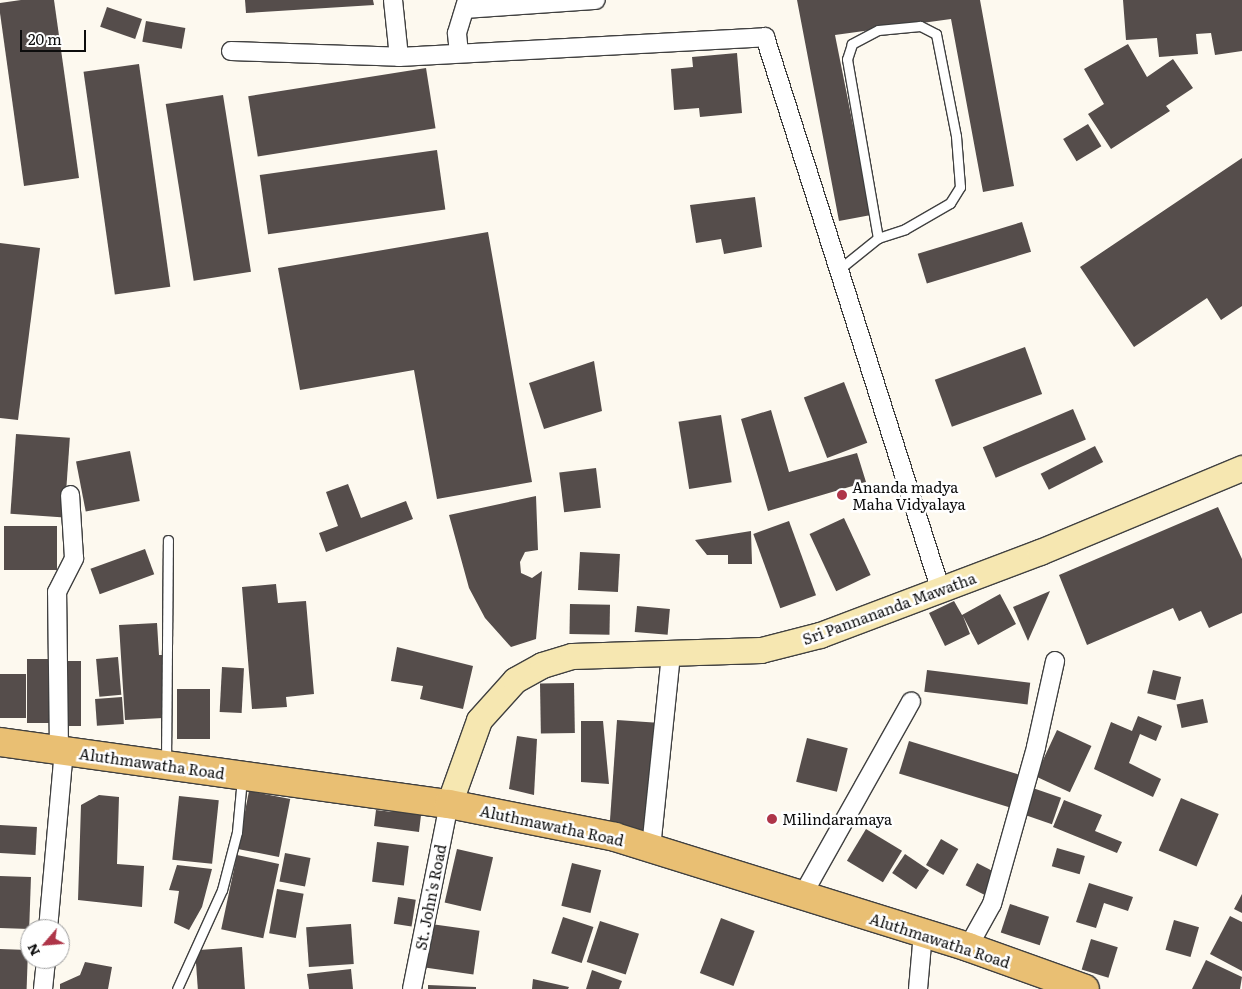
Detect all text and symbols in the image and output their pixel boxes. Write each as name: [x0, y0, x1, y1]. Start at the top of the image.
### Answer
scale bar: [22, 20, 89, 52]
text: 20 m: [28, 27, 62, 50]
place label: Ananda madya Maha Vidyalaya: [852, 477, 966, 512]
marker: Ananda madya Maha Vidyalaya: [836, 489, 848, 501]
street label: Sri Pannananda Mawatha: [800, 568, 978, 648]
street label: Aluthmawatha Road: [78, 744, 226, 782]
street label: Aluthmawatha Road: [478, 801, 626, 849]
place label: Milindaramaya: [782, 810, 892, 828]
marker: Milindaramaya: [766, 813, 778, 825]
street label: St. John's Road: [411, 842, 449, 952]
street label: Aluthmawatha Road: [867, 909, 1013, 971]
north arrow: [20, 919, 70, 969]
text: N: [21, 941, 44, 960]

